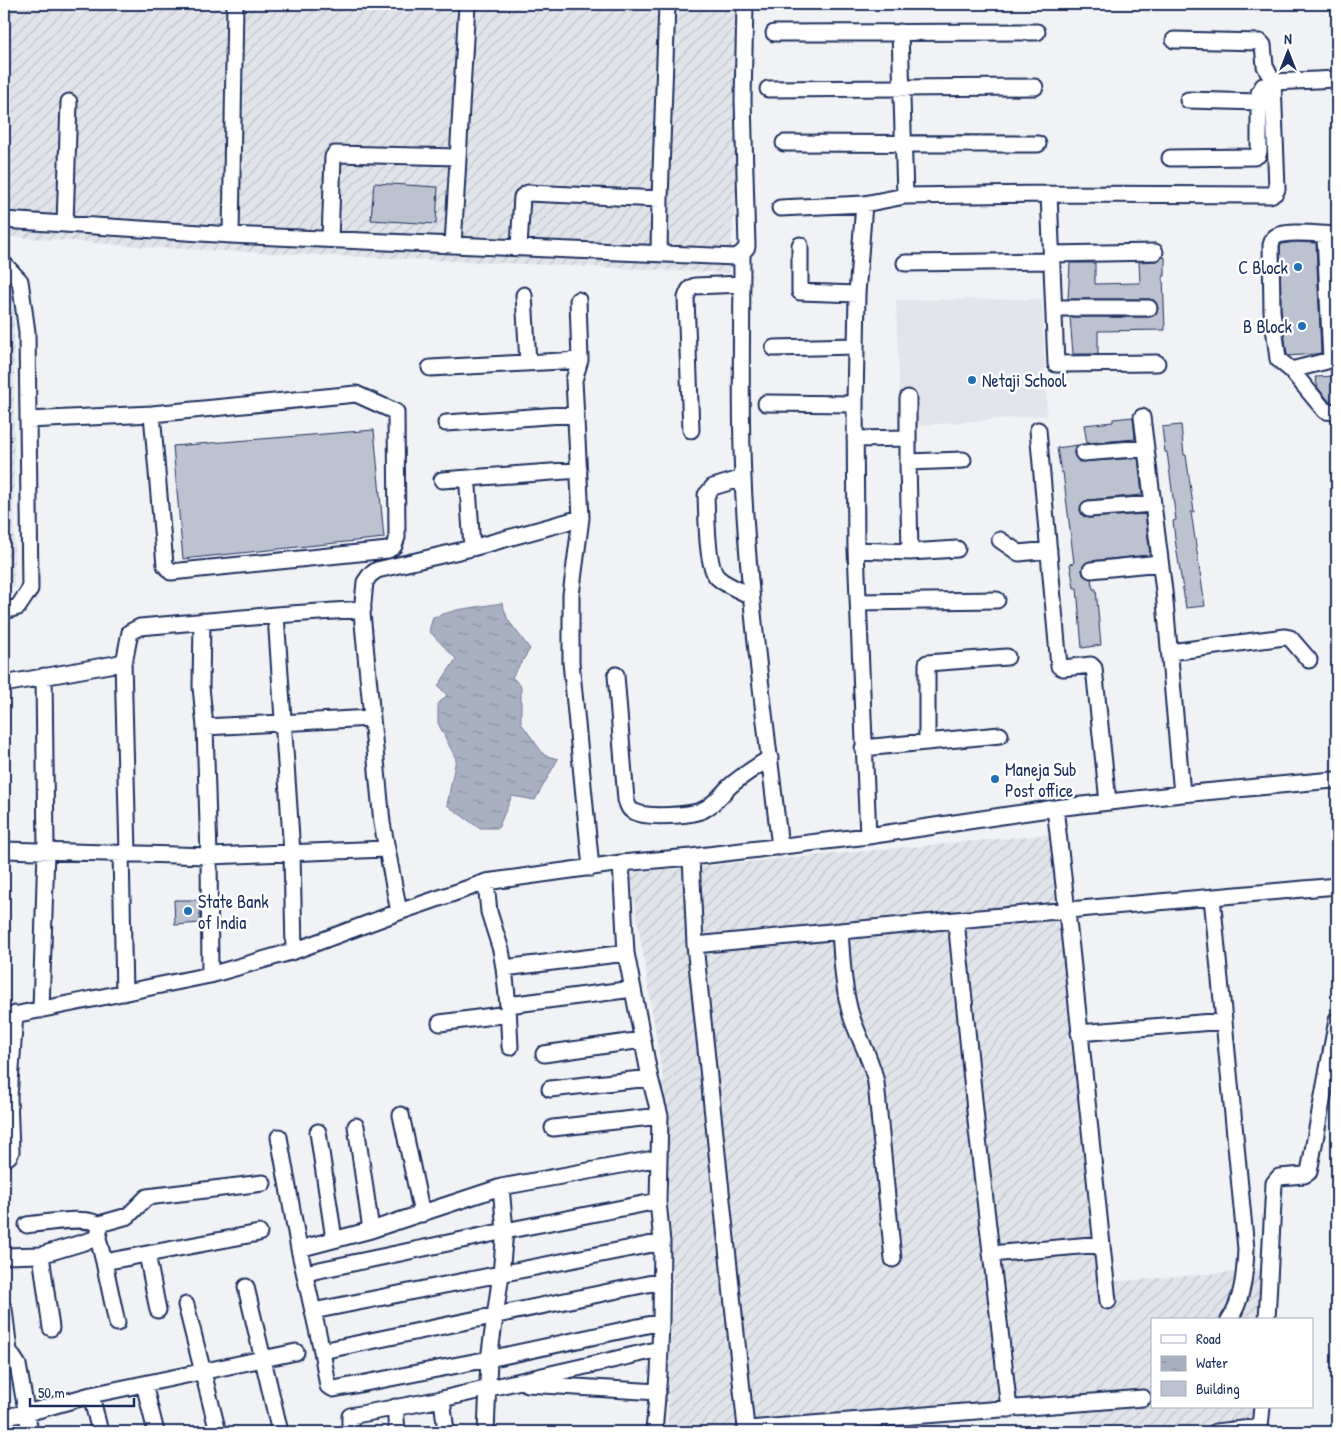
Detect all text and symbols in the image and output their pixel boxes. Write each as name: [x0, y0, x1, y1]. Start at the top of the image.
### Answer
north arrow: [1264, 28, 1314, 78]
text: N: [1284, 29, 1292, 48]
place label: C Block: [1238, 255, 1289, 280]
marker: C Block: [1292, 261, 1304, 273]
place label: B Block: [1243, 314, 1293, 339]
marker: B Block: [1296, 320, 1308, 332]
place label: Netaji School: [982, 368, 1067, 393]
marker: Netaji School: [966, 374, 978, 386]
place label: Maneja Sub Post office: [1005, 757, 1076, 803]
marker: Maneja Sub Post office: [989, 773, 1001, 785]
place label: State Bank of India: [198, 889, 269, 935]
marker: State Bank of India: [182, 905, 194, 917]
legend: [1151, 1318, 1314, 1408]
text: Road: [1196, 1328, 1221, 1349]
text: Water: [1196, 1352, 1228, 1373]
scale bar: [30, 1376, 134, 1408]
text: Building: [1196, 1378, 1240, 1399]
text: 50 m: [38, 1382, 65, 1403]

